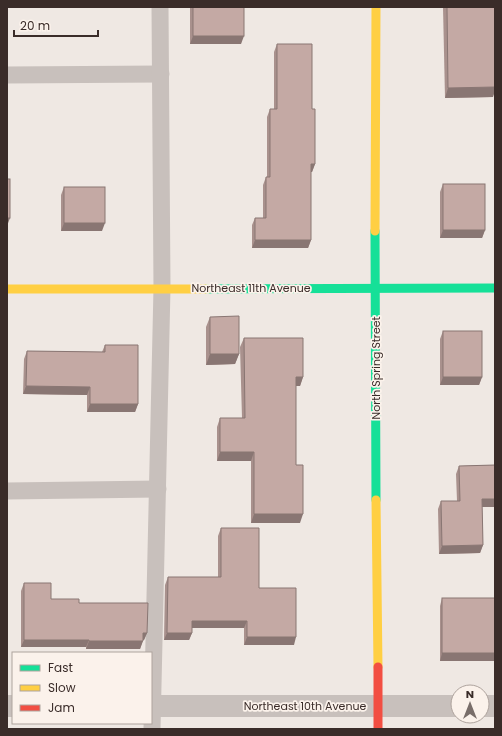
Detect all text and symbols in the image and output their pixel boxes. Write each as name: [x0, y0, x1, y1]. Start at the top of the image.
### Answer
scale bar: [14, 12, 98, 38]
text: 20 m: [20, 17, 50, 34]
street label: Northeast 11th Avenue: [191, 280, 311, 296]
street label: North Spring Street: [368, 316, 384, 420]
legend: [12, 652, 152, 724]
text: Fast: [48, 659, 73, 676]
text: Slow: [48, 679, 76, 696]
north arrow: [450, 684, 490, 724]
text: N: [466, 686, 474, 702]
street label: Northeast 10th Avenue: [244, 698, 366, 714]
text: Jam: [48, 699, 75, 716]

